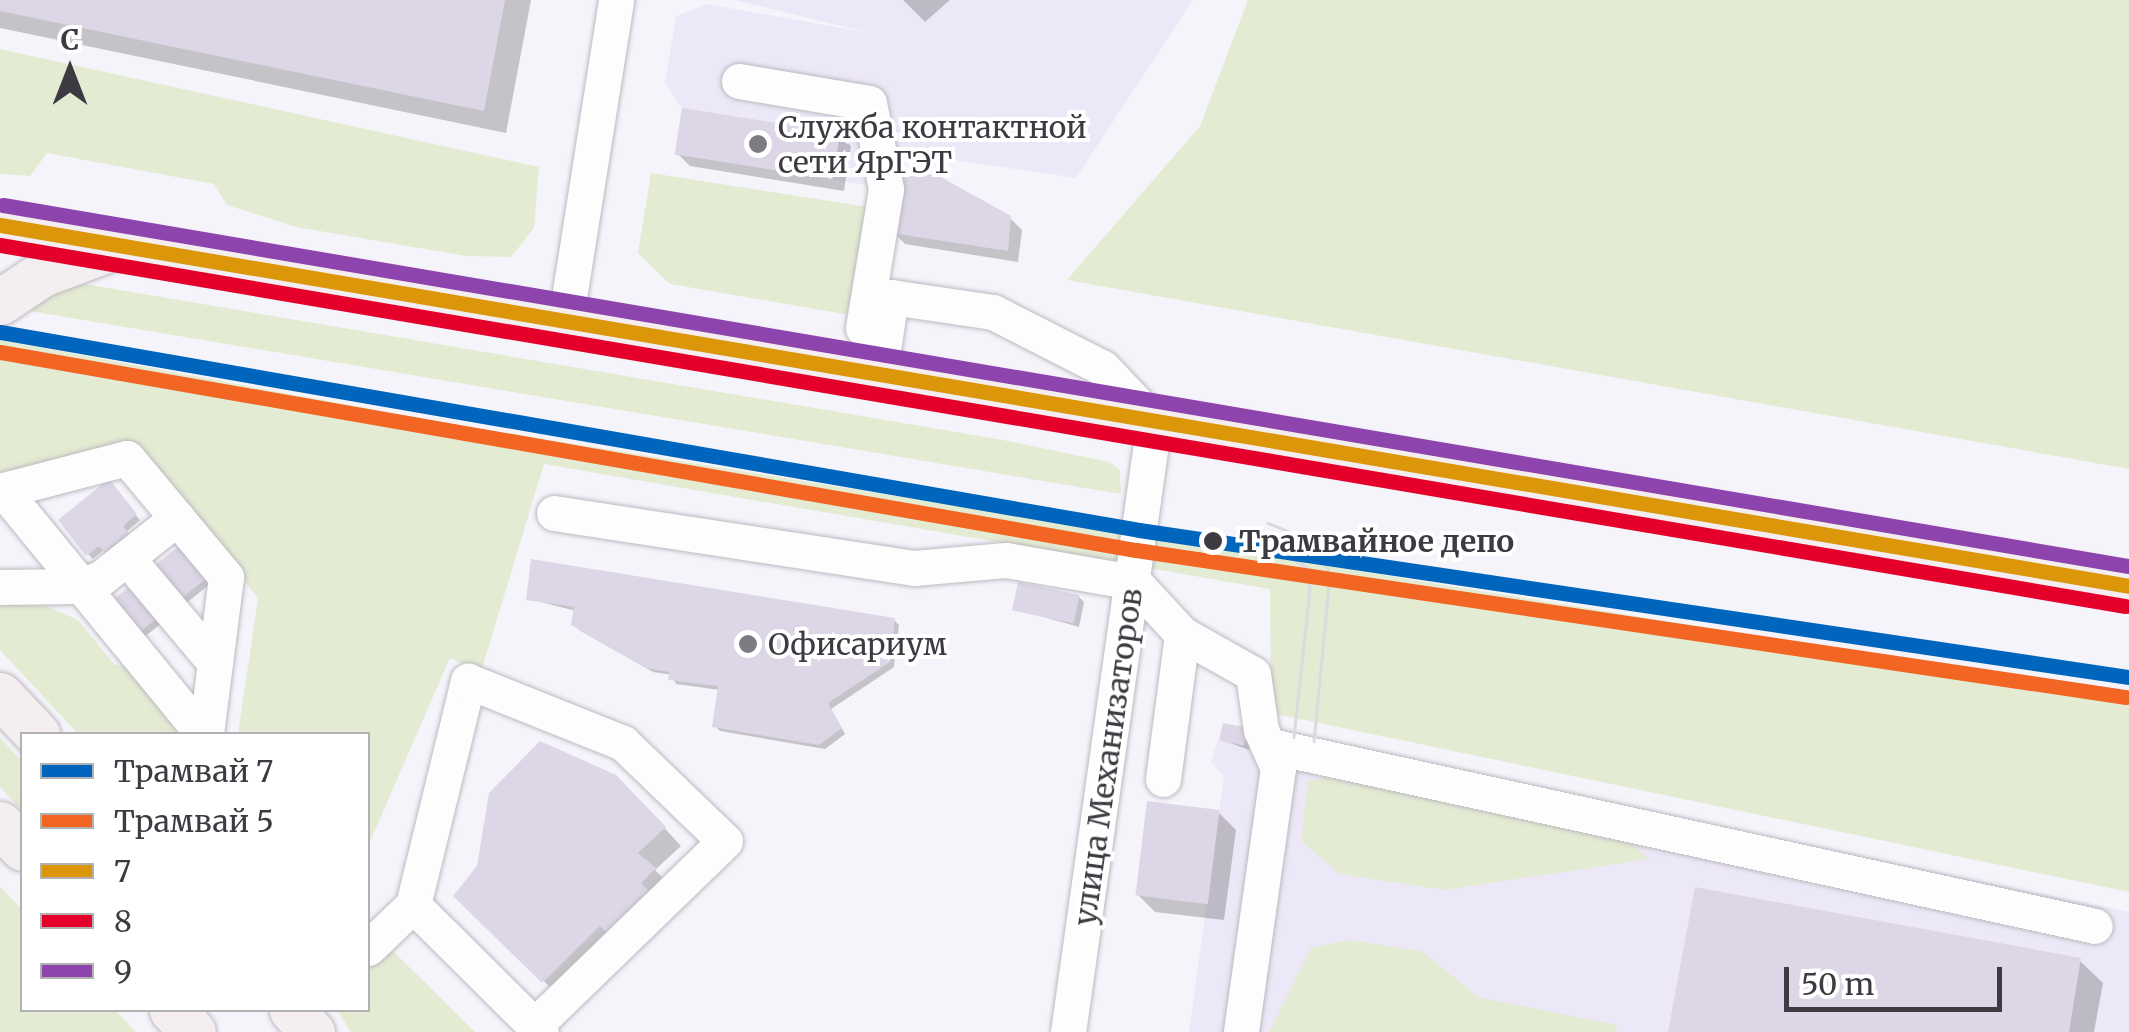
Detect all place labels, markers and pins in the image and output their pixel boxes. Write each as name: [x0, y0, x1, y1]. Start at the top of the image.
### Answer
place label: Служба контактной сети ЯрГЭТ: [778, 109, 1087, 180]
marker: Служба контактной сети ЯрГЭТ: [747, 133, 769, 155]
place label: Трамвайное депо: [1239, 523, 1514, 559]
marker: Трамвайное депо: [1196, 524, 1230, 558]
place label: Офисариум: [768, 626, 947, 662]
marker: Офисариум: [737, 633, 759, 655]

